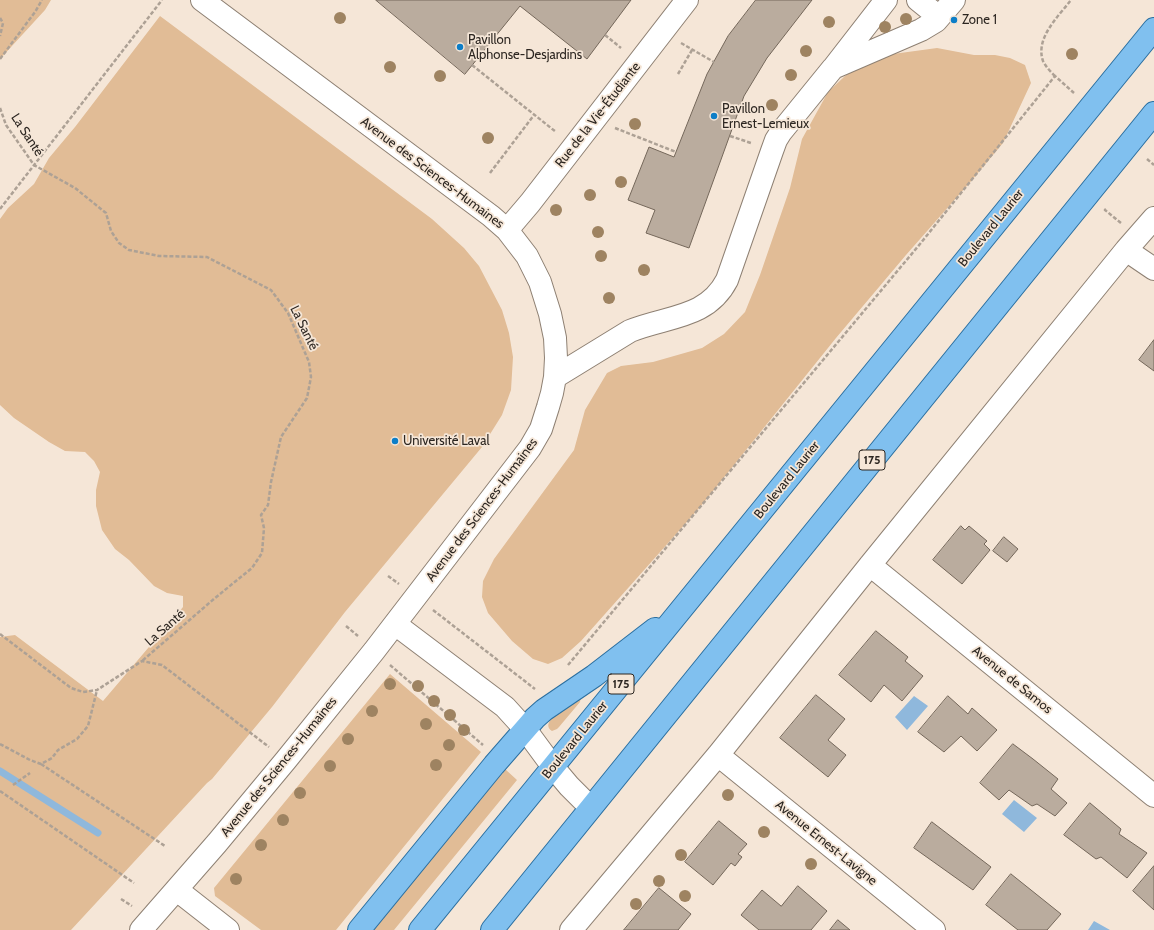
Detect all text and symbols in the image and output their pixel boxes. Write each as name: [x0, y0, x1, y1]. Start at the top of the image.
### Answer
place label: Zone 1: [962, 12, 997, 28]
marker: Zone 1: [949, 15, 959, 25]
place label: Pavillon Alphonse-Desjardins: [468, 32, 582, 63]
marker: Pavillon Alphonse-Desjardins: [455, 42, 465, 52]
street label: Rue de la Vie-Étudiante: [552, 59, 644, 171]
place label: Pavillon Ernest-Lemieux: [722, 101, 809, 132]
street label: La Santé: [7, 111, 47, 159]
marker: Pavillon Ernest-Lemieux: [709, 111, 719, 121]
street label: Avenue des Sciences-Humaines: [357, 114, 507, 232]
street label: Boulevard Laurier: [955, 186, 1027, 270]
street label: La Santé: [287, 303, 321, 353]
place label: Université Laval: [403, 433, 489, 449]
street label: Avenue des Sciences-Humaines: [423, 435, 541, 585]
marker: Université Laval: [390, 436, 400, 446]
street label: Boulevard Laurier: [751, 438, 823, 522]
road number: 175: [859, 450, 885, 470]
street label: La Santé: [142, 606, 188, 650]
street label: Avenue de Samos: [969, 643, 1055, 717]
road number: 175: [608, 674, 634, 694]
street label: Avenue des Sciences-Humaines: [218, 694, 340, 840]
street label: Boulevard Laurier: [539, 698, 611, 782]
street label: Avenue Ernest-Lavigne: [772, 797, 880, 889]

